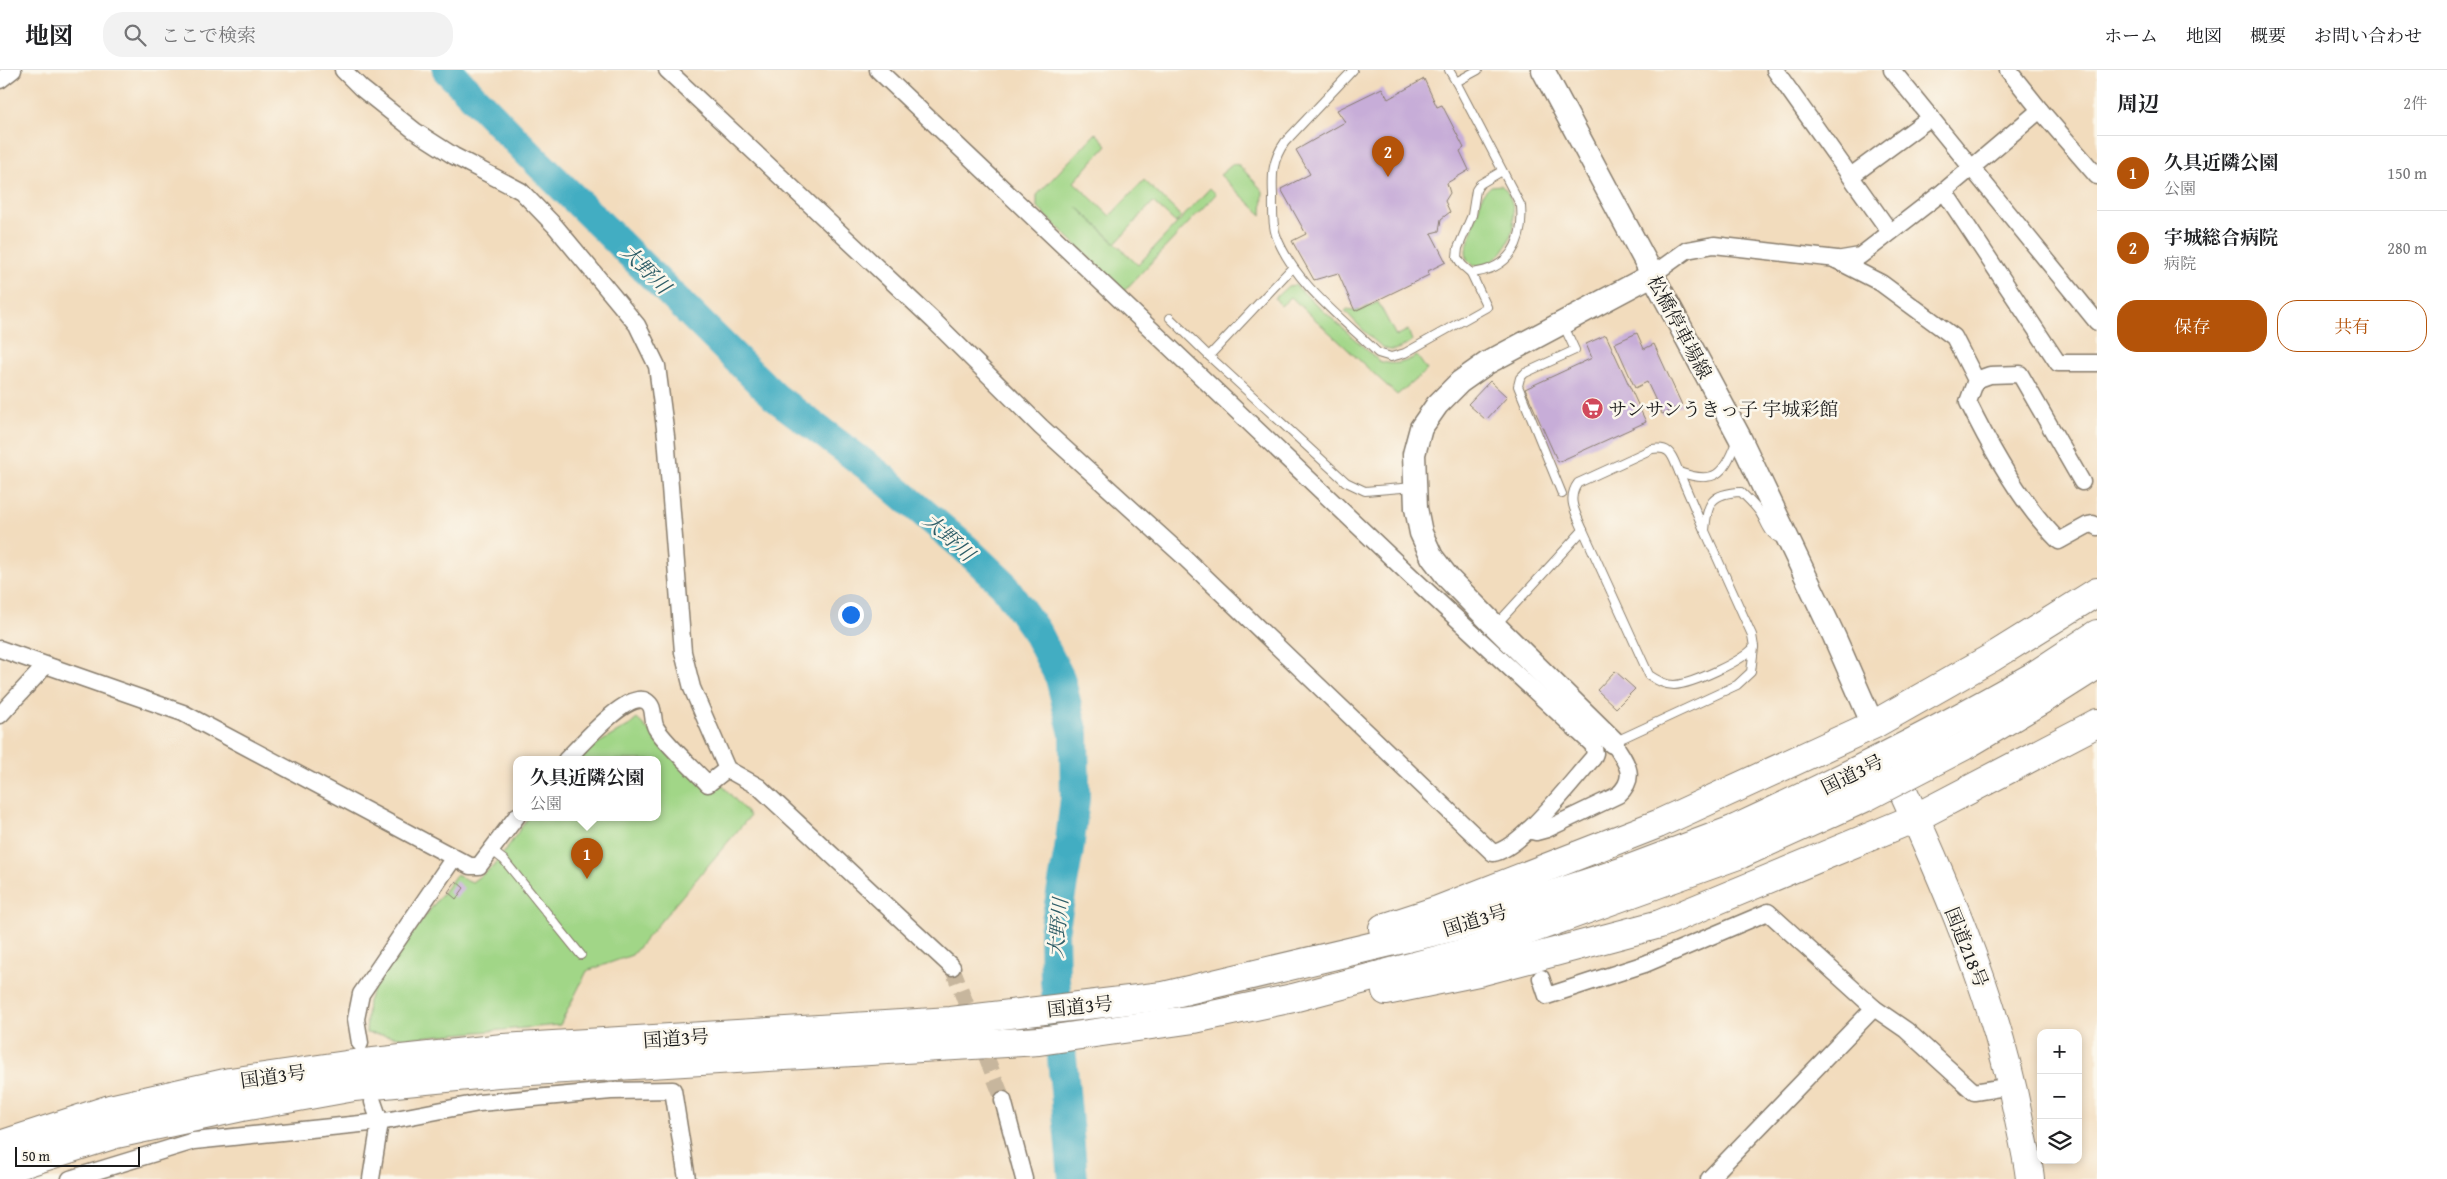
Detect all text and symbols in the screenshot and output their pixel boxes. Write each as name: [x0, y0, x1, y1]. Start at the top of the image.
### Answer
search box: [103, 12, 453, 57]
text: 地図: [25, 18, 73, 53]
icon: search: [121, 21, 149, 49]
text: ここで検索: [161, 21, 256, 49]
text: ホーム: [2104, 22, 2158, 49]
text: 地図: [2186, 22, 2222, 49]
text: 概要: [2250, 22, 2286, 49]
text: お問い合わせ: [2314, 22, 2422, 49]
text: 周辺: [2117, 88, 2159, 119]
text: 2件: [2403, 91, 2427, 115]
pin: 2: [1372, 136, 1404, 177]
text: 久具近隣公園: [2164, 148, 2278, 176]
text: 1: [2129, 161, 2137, 185]
text: 150 m: [2387, 161, 2427, 185]
text: 公園: [2164, 176, 2196, 200]
text: 宇城総合病院: [2164, 223, 2278, 251]
text: 2: [2129, 236, 2137, 260]
text: 280 m: [2387, 236, 2427, 260]
water label: 大野川: [615, 237, 679, 302]
text: 病院: [2164, 251, 2196, 275]
street label: 松橋停車場線: [1641, 270, 1719, 384]
button: 保存: [2117, 300, 2267, 352]
button: 共有: [2277, 300, 2427, 352]
place label: サンサンうきっ子 宇城彩館: [1608, 395, 1838, 423]
supermarket icon: サンサンうきっ子 宇城彩館: [1580, 397, 1604, 421]
water label: 大野川: [917, 506, 983, 569]
your location: [838, 602, 864, 628]
street label: 国道3号: [1816, 747, 1888, 801]
popup: [513, 756, 661, 821]
text: 久具近隣公園: [530, 763, 644, 791]
text: 公園: [530, 791, 562, 815]
pin: 1: [571, 838, 603, 879]
water label: 大野川: [1040, 895, 1075, 959]
street label: 国道3号: [1439, 897, 1511, 943]
street label: 国道218号: [1938, 903, 1996, 991]
street label: 国道3号: [1046, 989, 1114, 1023]
street label: 国道3号: [642, 1022, 710, 1054]
map controls: [2037, 1029, 2082, 1164]
button: +: [2037, 1029, 2082, 1074]
street label: 国道3号: [238, 1058, 308, 1094]
button: −: [2037, 1074, 2082, 1119]
button: layers: [2037, 1119, 2082, 1164]
scale bar: [15, 1144, 140, 1167]
text: 50 m: [22, 1146, 50, 1166]

